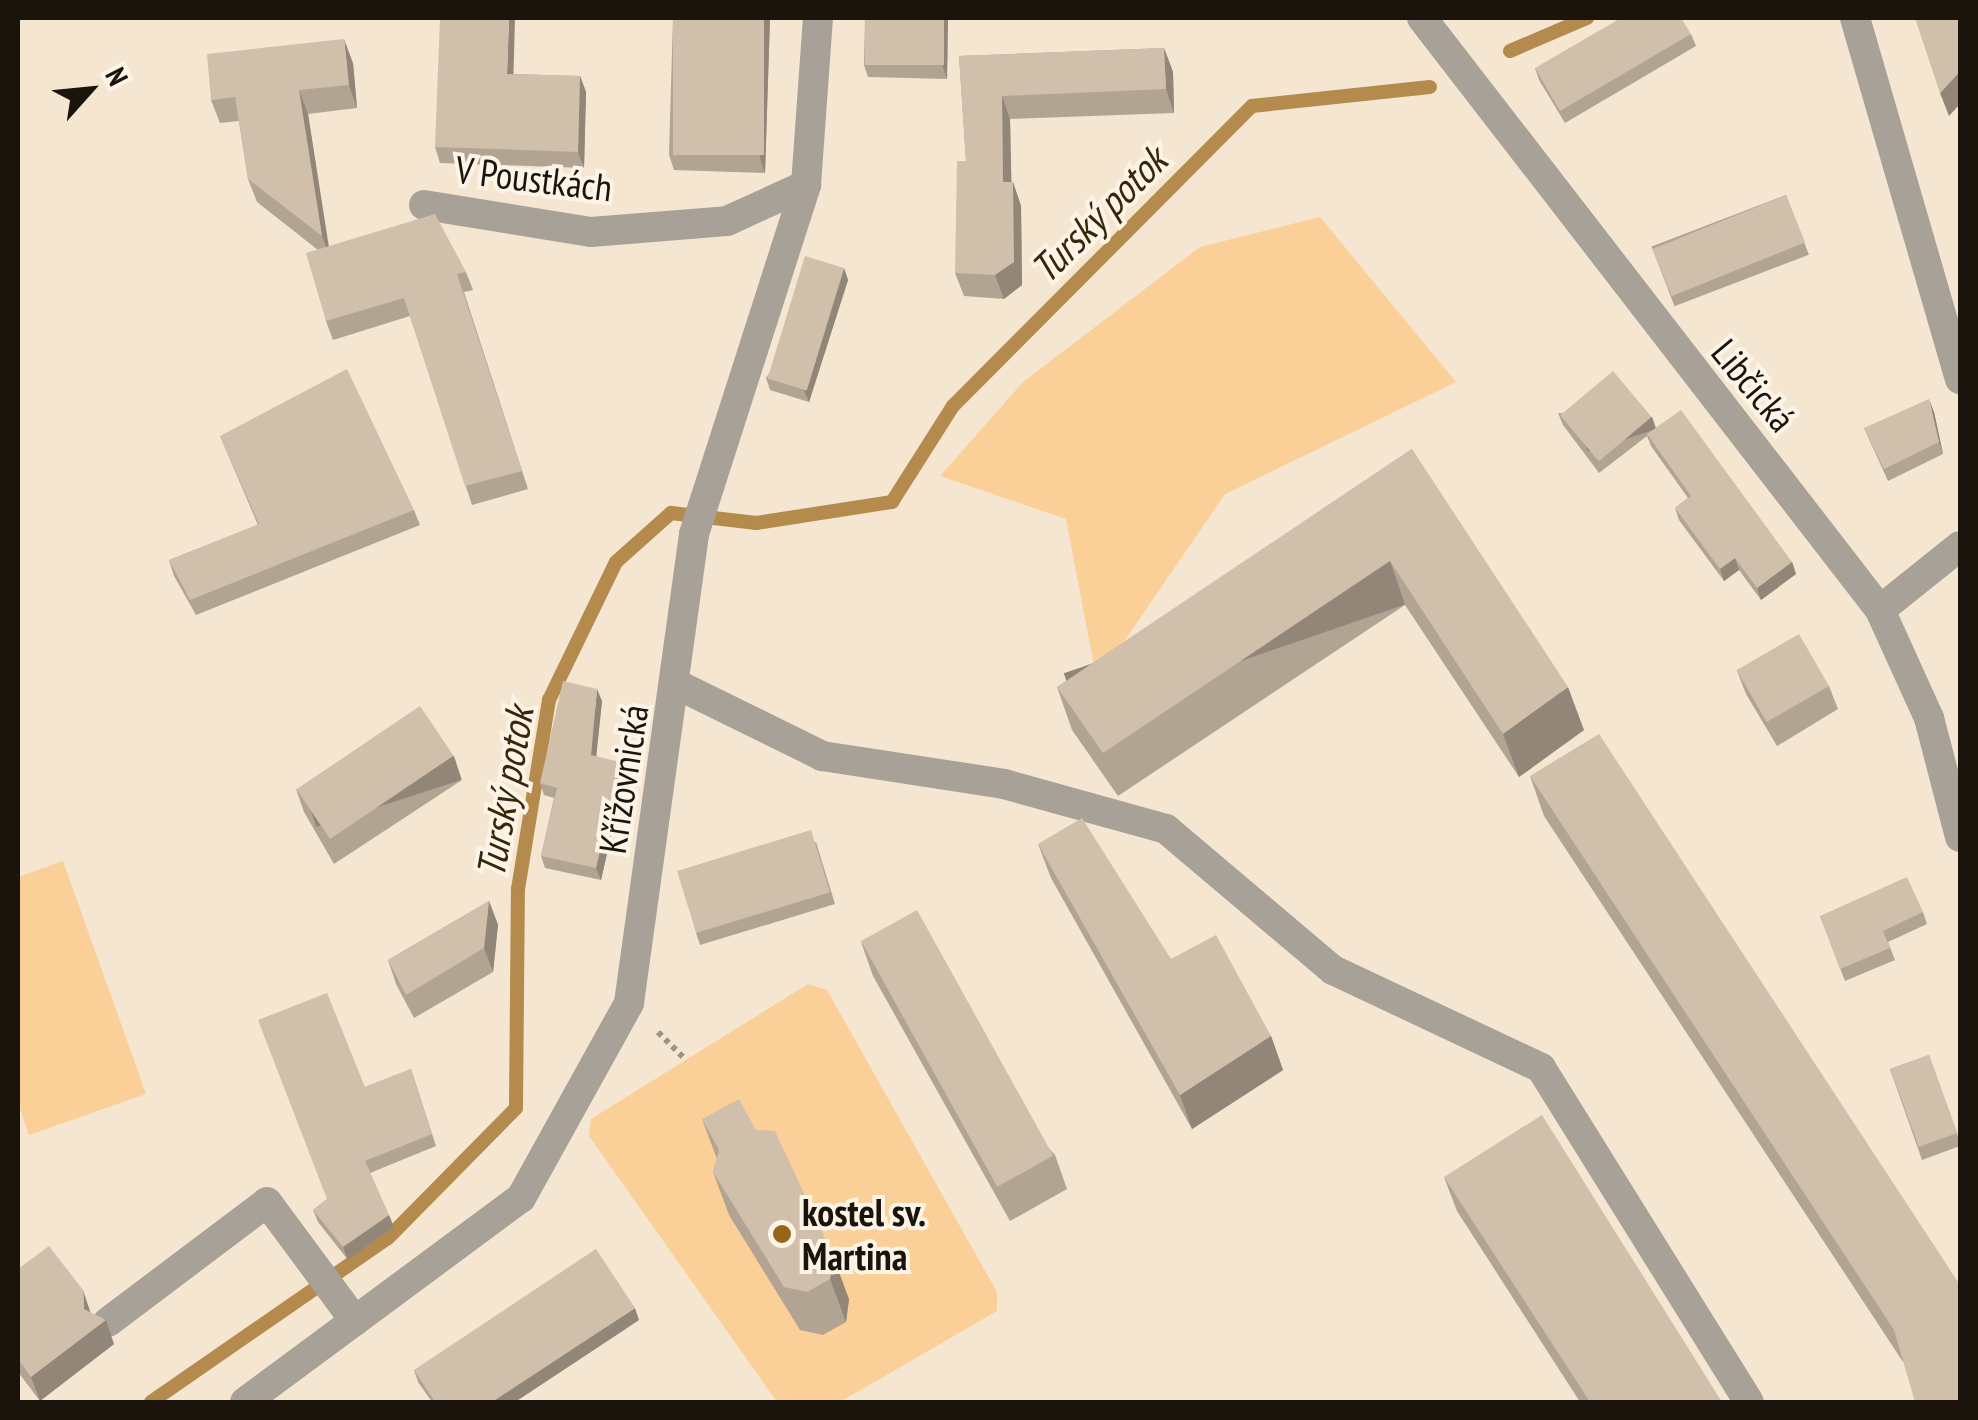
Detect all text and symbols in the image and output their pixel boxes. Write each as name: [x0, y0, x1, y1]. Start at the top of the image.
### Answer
north arrow: [40, 40, 140, 140]
text: N: [97, 61, 137, 91]
water label: Turský potok: [1020, 136, 1176, 292]
street label: V Poustkách: [453, 146, 615, 210]
street label: Libčická: [1703, 330, 1805, 440]
street label: Křížovnická: [589, 701, 657, 857]
water label: Turský potok: [465, 702, 543, 882]
place label: kostel sv. Martina: [802, 1189, 926, 1278]
marker: kostel sv. Martina: [771, 1223, 793, 1245]

